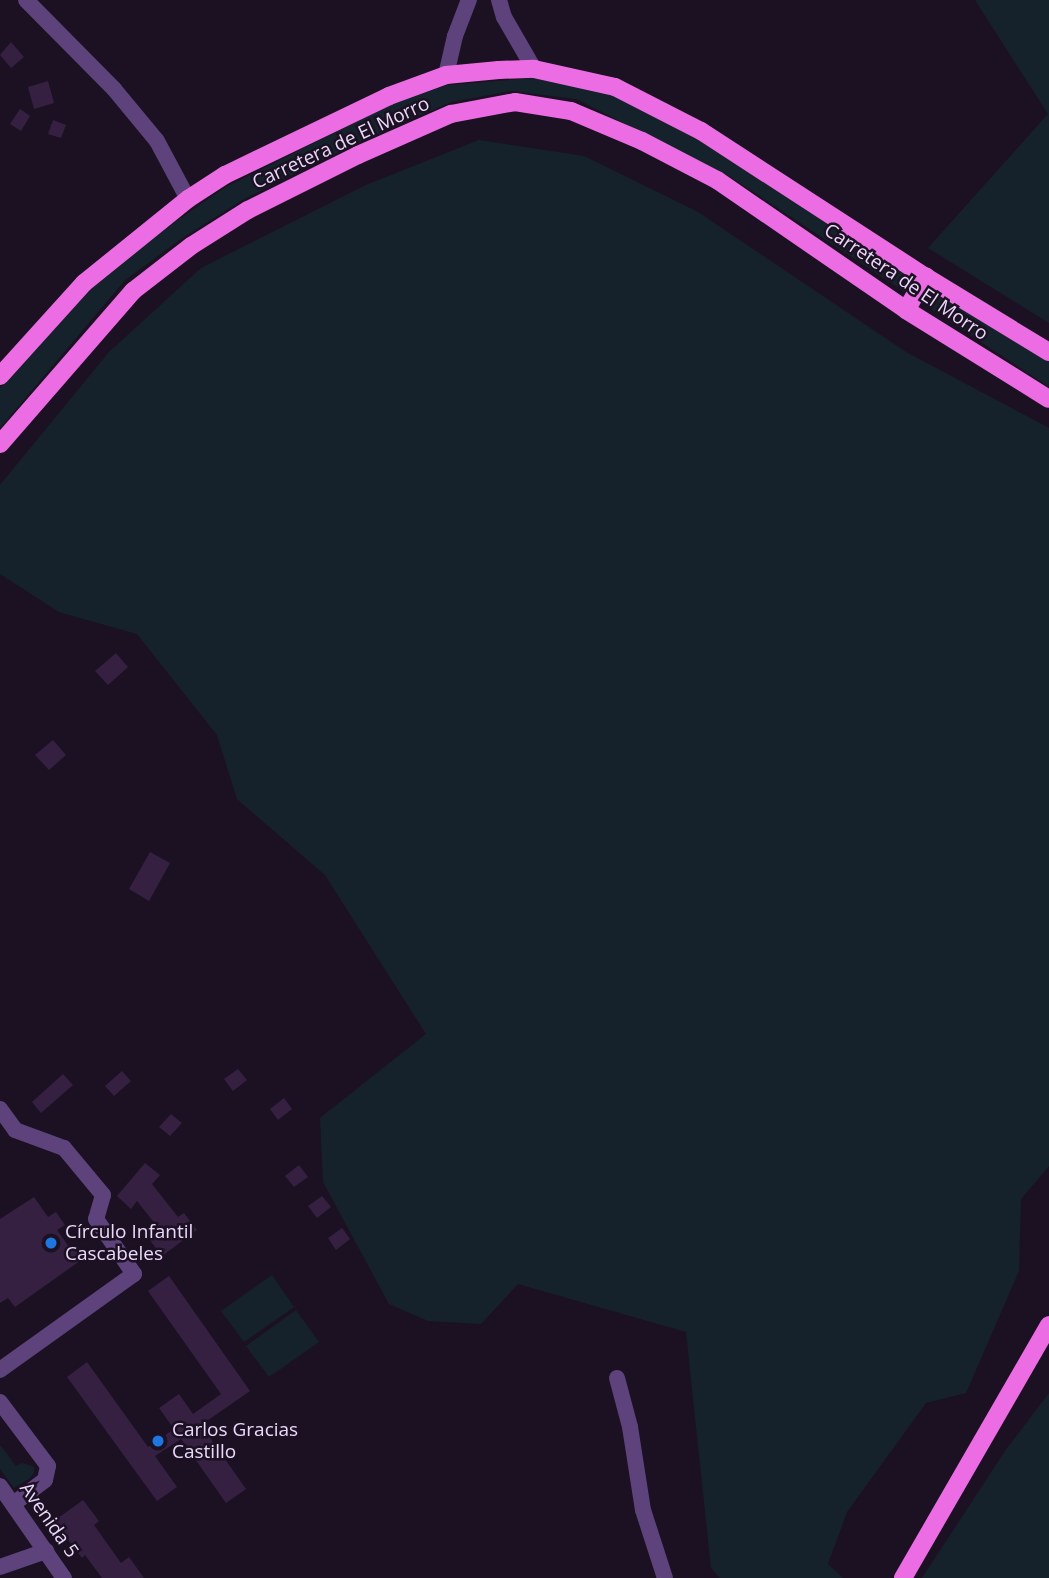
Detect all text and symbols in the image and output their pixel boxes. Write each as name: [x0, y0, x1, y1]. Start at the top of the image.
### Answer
street label: Carretera de El Morro: [249, 92, 433, 194]
street label: Carretera de El Morro: [820, 219, 992, 345]
place label: Círculo Infantil Cascabeles: [65, 1221, 193, 1265]
marker: Círculo Infantil Cascabeles: [43, 1235, 59, 1251]
place label: Carlos Gracias Castillo: [172, 1419, 298, 1463]
marker: Carlos Gracias Castillo: [150, 1433, 166, 1449]
street label: Avenida 5: [15, 1478, 83, 1562]

